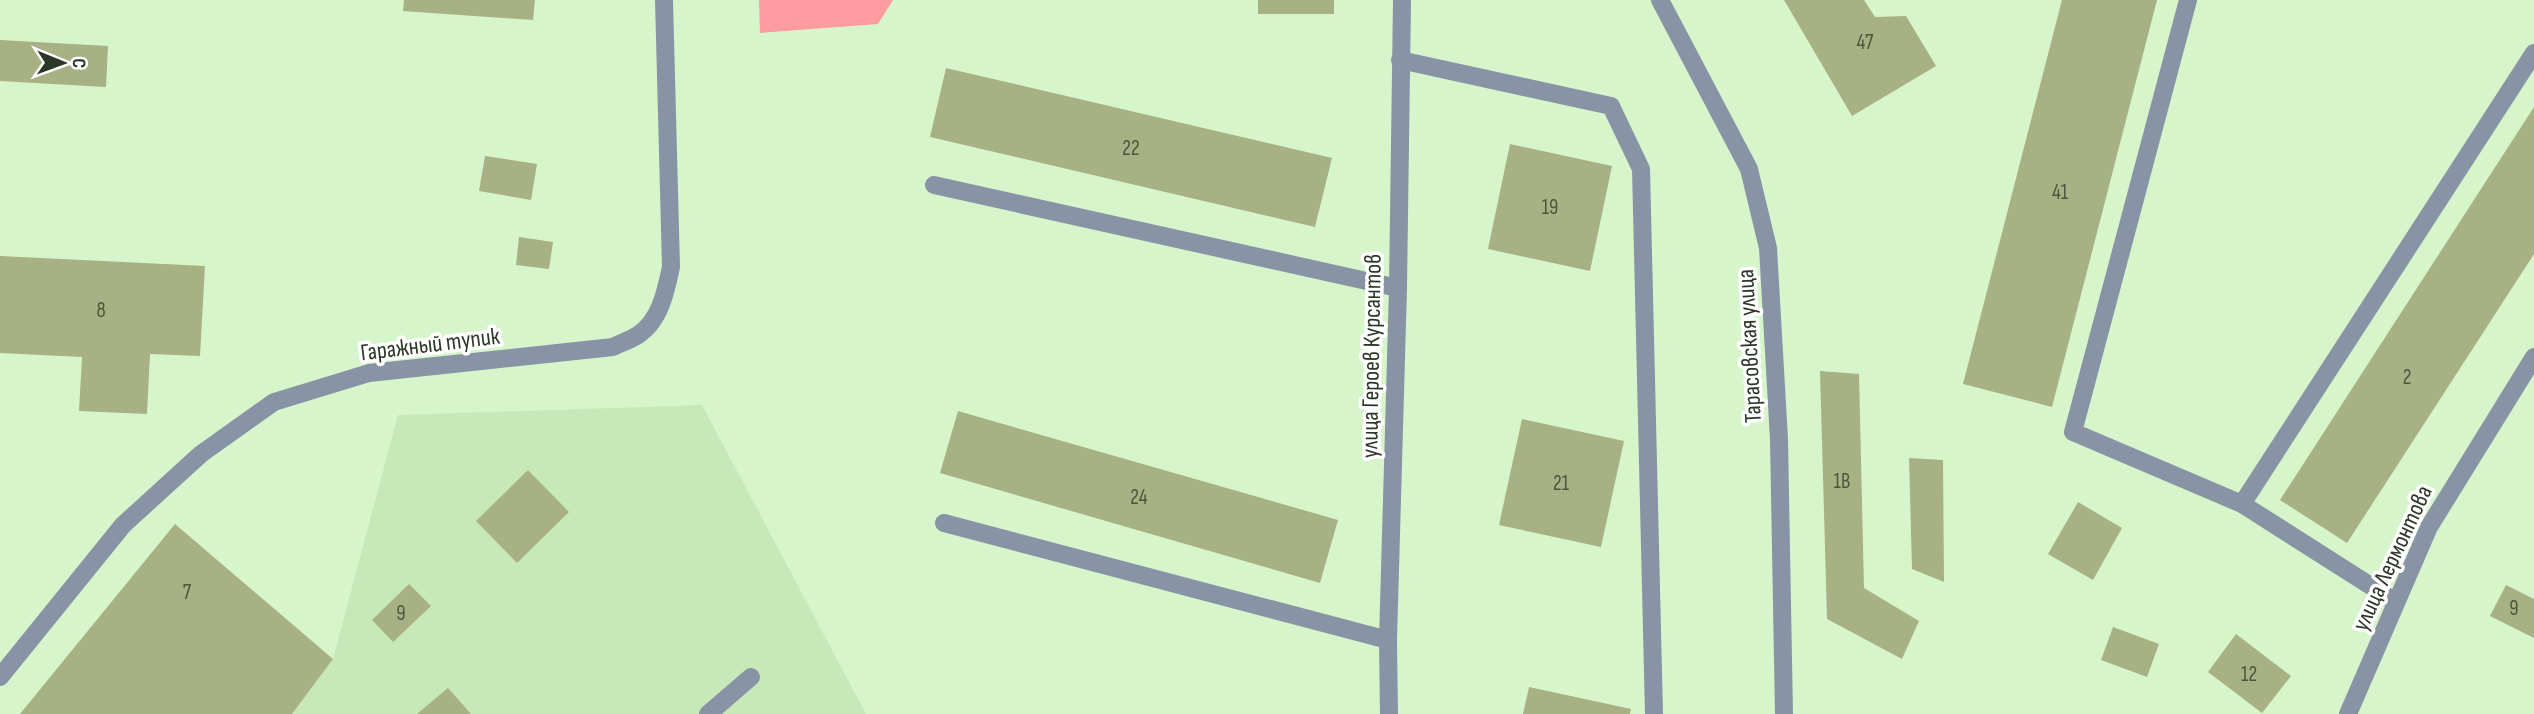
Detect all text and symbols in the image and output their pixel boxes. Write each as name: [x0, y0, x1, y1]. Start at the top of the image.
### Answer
north arrow: [28, 28, 98, 98]
house number: 47: [1856, 30, 1874, 55]
text: С: [67, 58, 90, 69]
house number: 22: [1122, 136, 1140, 161]
house number: 41: [2052, 180, 2069, 205]
house number: 19: [1542, 195, 1558, 220]
street label: улица Героев Курсантов: [1355, 254, 1388, 458]
street label: Тарасовская улица: [1731, 268, 1768, 424]
house number: 8: [96, 298, 106, 323]
street label: Гаражный тупик: [359, 321, 502, 367]
house number: 2: [2403, 365, 2411, 390]
house number: 1В: [1834, 469, 1850, 494]
house number: 21: [1553, 471, 1570, 496]
street label: улица Лермонтова: [2346, 481, 2439, 635]
house number: 24: [1130, 485, 1148, 510]
house number: 7: [183, 580, 192, 605]
house number: 9: [2509, 596, 2519, 621]
house number: 9: [396, 601, 406, 626]
house number: 12: [2241, 662, 2257, 687]

